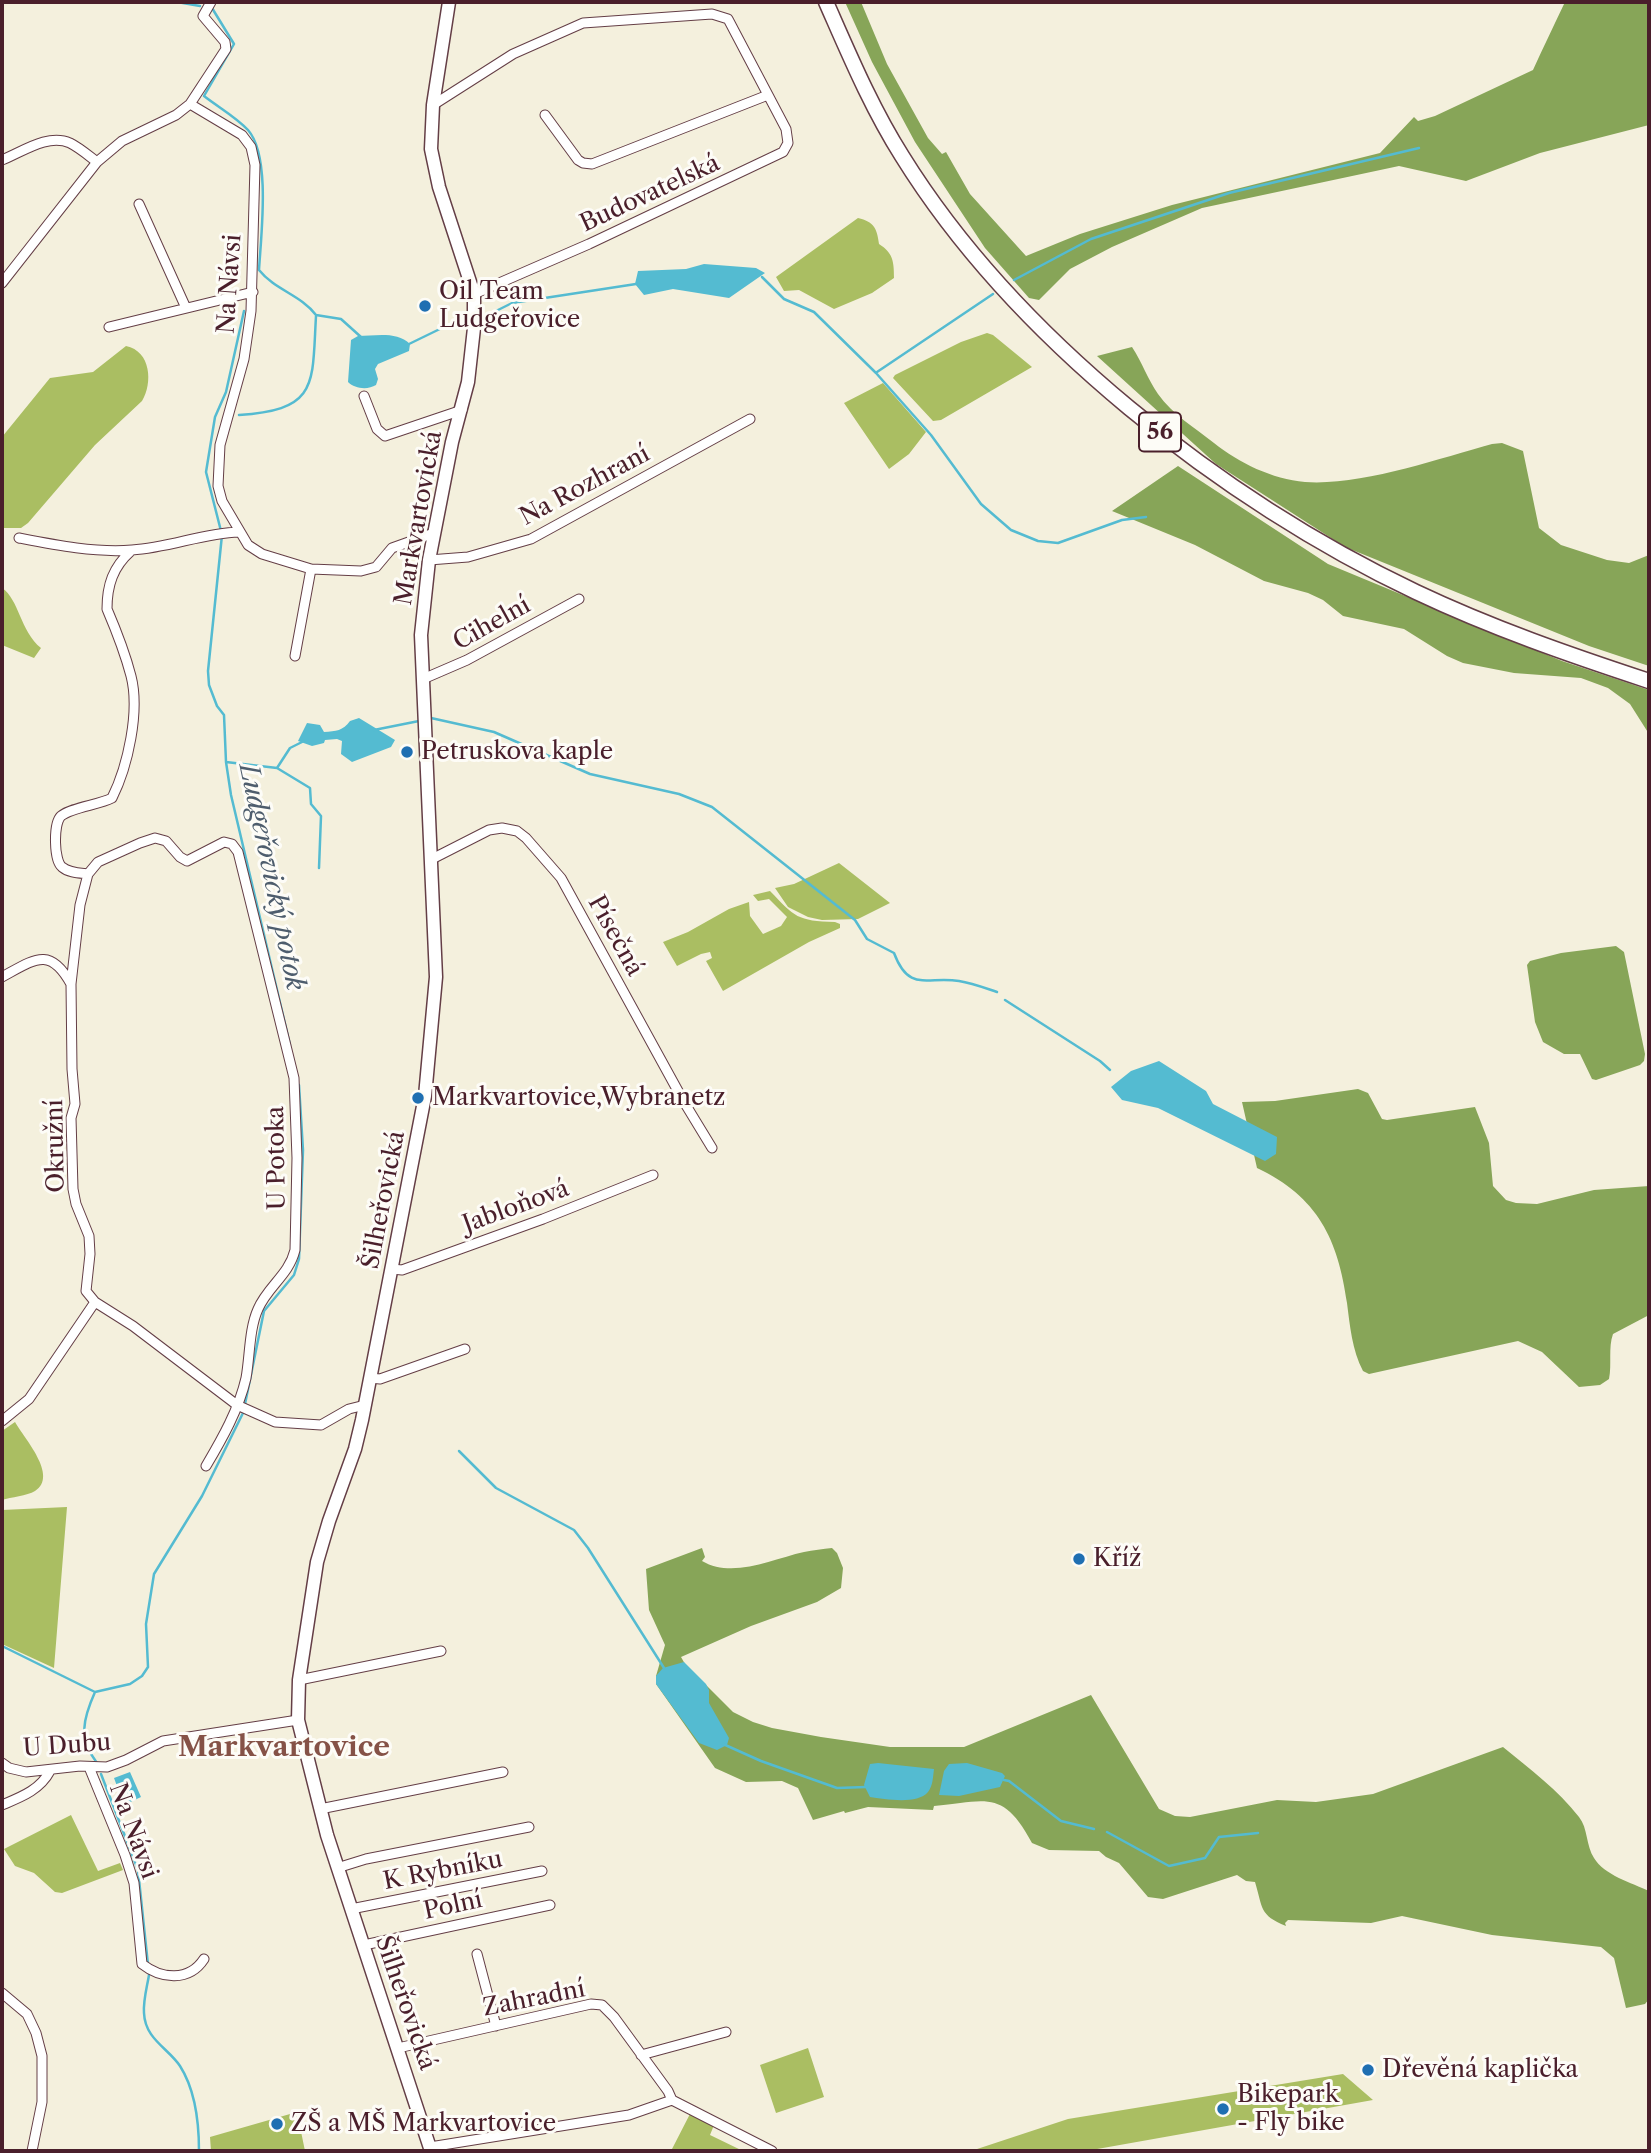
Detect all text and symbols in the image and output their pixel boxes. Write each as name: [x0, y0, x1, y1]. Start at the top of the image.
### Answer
street label: Budovatelská: [576, 149, 724, 239]
street label: Na Návsi: [212, 233, 248, 335]
place label: Oil Team Ludgeřovice: [439, 278, 580, 334]
marker: Oil Team Ludgeřovice: [417, 298, 433, 314]
road number: 56: [1139, 412, 1181, 452]
street label: Markvartovická: [389, 428, 449, 608]
street label: Na Rozhraní: [515, 440, 655, 532]
street label: Cihelní: [448, 591, 536, 657]
place label: Petruskova kaple: [421, 738, 613, 766]
marker: Petruskova kaple: [399, 744, 415, 760]
water label: Ludgeřovický potok: [232, 761, 310, 993]
street label: Písečná: [581, 891, 649, 981]
place label: Markvartovice,Wybranetz: [432, 1084, 725, 1112]
marker: Markvartovice,Wybranetz: [410, 1090, 426, 1106]
street label: Okružní: [41, 1099, 71, 1193]
street label: U Potoka: [262, 1106, 292, 1210]
street label: Šilheřovická: [357, 1129, 411, 1271]
street label: Jabloňová: [459, 1175, 573, 1239]
place label: Kříž: [1093, 1545, 1141, 1573]
marker: Kříž: [1071, 1551, 1087, 1567]
street label: U Dubu: [22, 1729, 112, 1763]
district label: Markvartovice: [178, 1731, 390, 1765]
street label: Na Návsi: [102, 1779, 164, 1883]
street label: K Rybníku: [381, 1845, 505, 1897]
street label: Polní: [421, 1886, 485, 1926]
street label: Šilheřovická: [369, 1932, 441, 2074]
street label: Zahradní: [480, 1975, 588, 2023]
place label: Dřevěná kaplička: [1382, 2056, 1578, 2084]
marker: Dřevěná kaplička: [1360, 2062, 1376, 2078]
place label: Bikepark - Fly bike: [1237, 2081, 1345, 2137]
marker: Bikepark - Fly bike: [1215, 2101, 1231, 2117]
place label: ZŠ a MŠ Markvartovice: [291, 2110, 556, 2138]
marker: ZŠ a MŠ Markvartovice: [269, 2116, 285, 2132]

